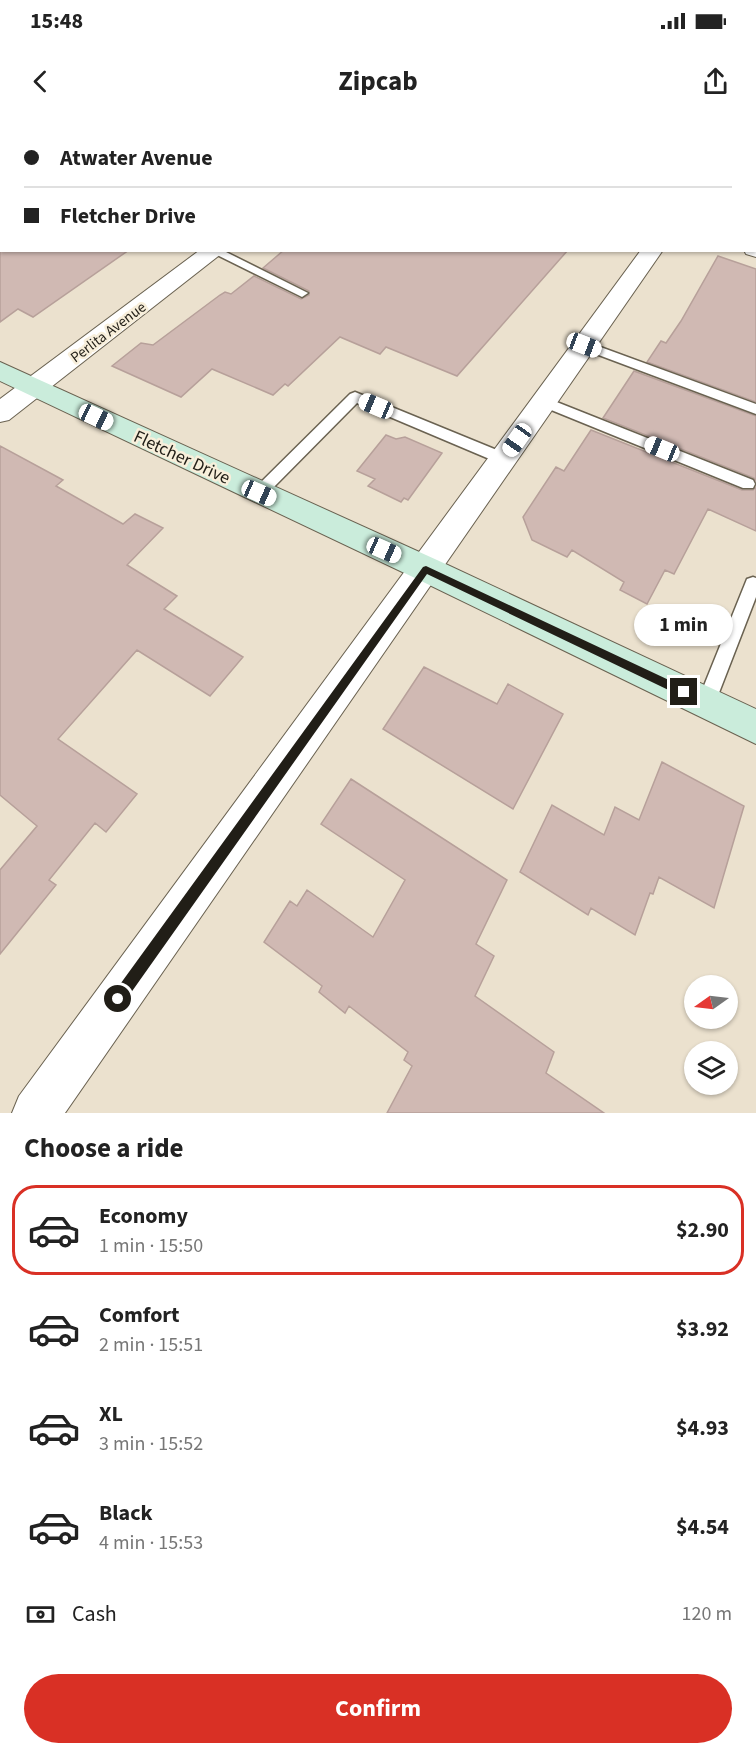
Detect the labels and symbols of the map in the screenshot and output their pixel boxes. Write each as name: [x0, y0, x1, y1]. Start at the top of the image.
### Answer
street label: Perlita Avenue: [66, 297, 150, 368]
car: [564, 330, 604, 360]
car: [356, 391, 396, 421]
car: [76, 401, 116, 433]
car: [499, 420, 535, 460]
street label: Fletcher Drive: [129, 424, 234, 491]
car: [642, 434, 682, 464]
car: [239, 477, 279, 509]
car: [364, 534, 404, 566]
callout: 1 min: [634, 605, 734, 647]
route end: [670, 678, 697, 705]
north arrow: [684, 975, 738, 1029]
route start: [104, 985, 131, 1012]

